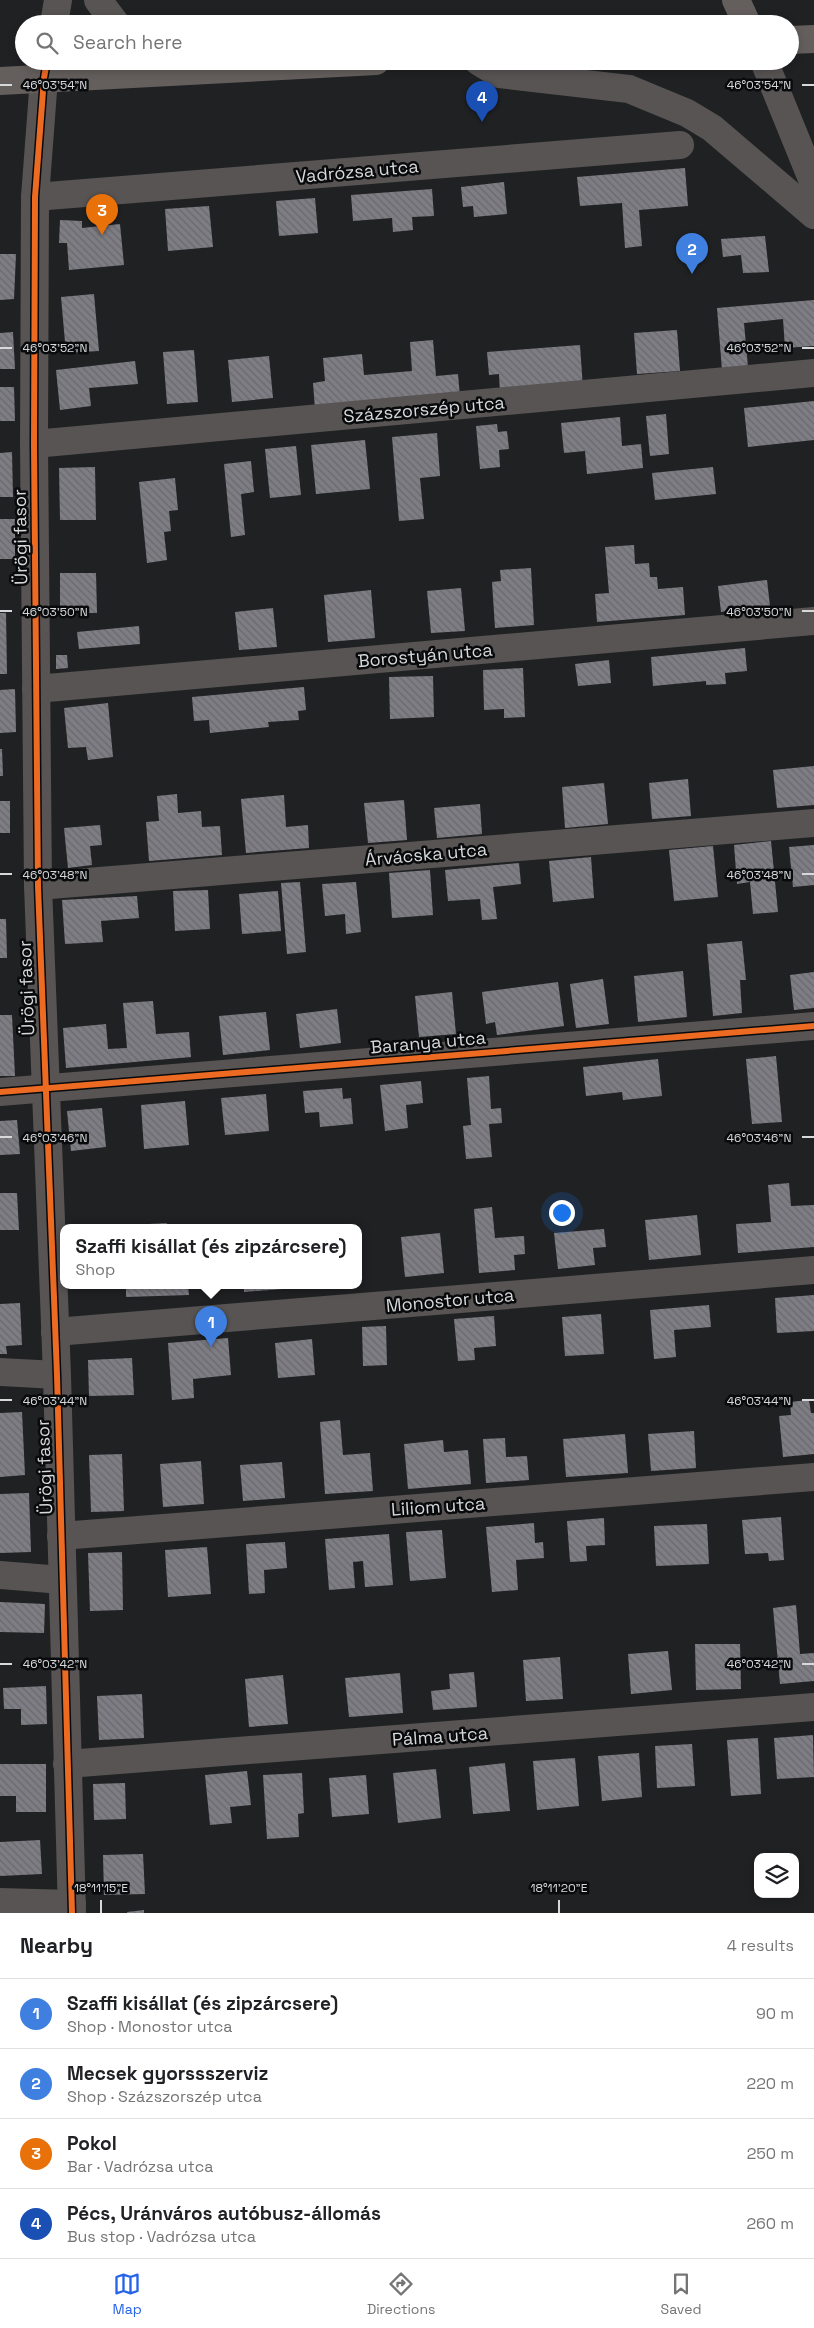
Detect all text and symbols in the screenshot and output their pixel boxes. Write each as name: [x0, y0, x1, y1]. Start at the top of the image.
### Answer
search box: [15, 15, 799, 70]
icon: search: [33, 29, 61, 57]
text: Search here: [73, 30, 183, 55]
text: 46°03'54"N: [23, 77, 87, 93]
text: 46°03'54"N: [727, 77, 791, 93]
pin: 4: [466, 81, 498, 122]
street label: Vadrózsa utca: [295, 154, 419, 188]
pin: 3: [86, 194, 118, 235]
pin: 2: [676, 233, 708, 274]
text: 46°03'52"N: [23, 340, 87, 356]
text: 46°03'52"N: [727, 340, 791, 356]
street label: Százszorszép utca: [342, 390, 506, 428]
street label: Ürögi fasor: [8, 489, 32, 585]
text: 46°03'50"N: [22, 604, 88, 620]
text: 46°03'50"N: [726, 604, 792, 620]
street label: Borostyán utca: [357, 638, 493, 672]
street label: Árvácska utca: [364, 837, 488, 871]
text: 46°03'48"N: [23, 867, 87, 883]
text: 46°03'48"N: [727, 867, 791, 883]
street label: Ürögi fasor: [13, 940, 39, 1036]
street label: Baranya utca: [369, 1025, 487, 1059]
text: 46°03'46"N: [23, 1130, 87, 1146]
text: 46°03'46"N: [727, 1130, 791, 1146]
your location: [549, 1200, 575, 1226]
popup: [60, 1224, 362, 1289]
text: Szaffi kisállat (és zipzárcsere): [75, 1234, 347, 1259]
text: Shop: [75, 1259, 115, 1280]
street label: Monostor utca: [385, 1283, 515, 1317]
pin: 1: [195, 1306, 227, 1347]
text: 46°03'44"N: [23, 1393, 87, 1409]
text: 46°03'44"N: [727, 1393, 791, 1409]
street label: Ürögi fasor: [31, 1419, 57, 1515]
street label: Liliom utca: [390, 1491, 486, 1521]
text: 46°03'42"N: [23, 1656, 87, 1672]
text: 46°03'42"N: [727, 1656, 791, 1672]
street label: Pálma utca: [391, 1721, 489, 1751]
map controls: [754, 1853, 799, 1898]
button: layers: [754, 1853, 799, 1898]
text: 18°11'15"E: [74, 1880, 128, 1896]
text: 18°11'20"E: [531, 1880, 588, 1896]
text: Nearby: [20, 1932, 93, 1959]
text: 4 results: [727, 1935, 794, 1956]
text: Szaffi kisállat (és zipzárcsere): [67, 1991, 338, 2016]
text: 1: [32, 2003, 40, 2024]
text: 90 m: [756, 2003, 794, 2024]
text: Shop · Monostor utca: [67, 2016, 232, 2037]
text: Mecsek gyorssszerviz: [67, 2061, 268, 2086]
text: 2: [31, 2073, 41, 2094]
text: 220 m: [747, 2073, 794, 2094]
text: Shop · Százszorszép utca: [67, 2086, 262, 2107]
text: Pokol: [67, 2131, 117, 2156]
text: 3: [31, 2143, 41, 2164]
text: 250 m: [747, 2143, 794, 2164]
text: Bar · Vadrózsa utca: [67, 2156, 213, 2177]
text: Pécs, Uránváros autóbusz-állomás: [67, 2201, 381, 2226]
text: 4: [31, 2213, 41, 2234]
text: 260 m: [746, 2213, 794, 2234]
text: Bus stop · Vadrózsa utca: [67, 2226, 256, 2247]
tab: Map: [113, 2270, 142, 2318]
tab: Directions: [367, 2270, 435, 2318]
tab: Saved: [661, 2270, 701, 2318]

